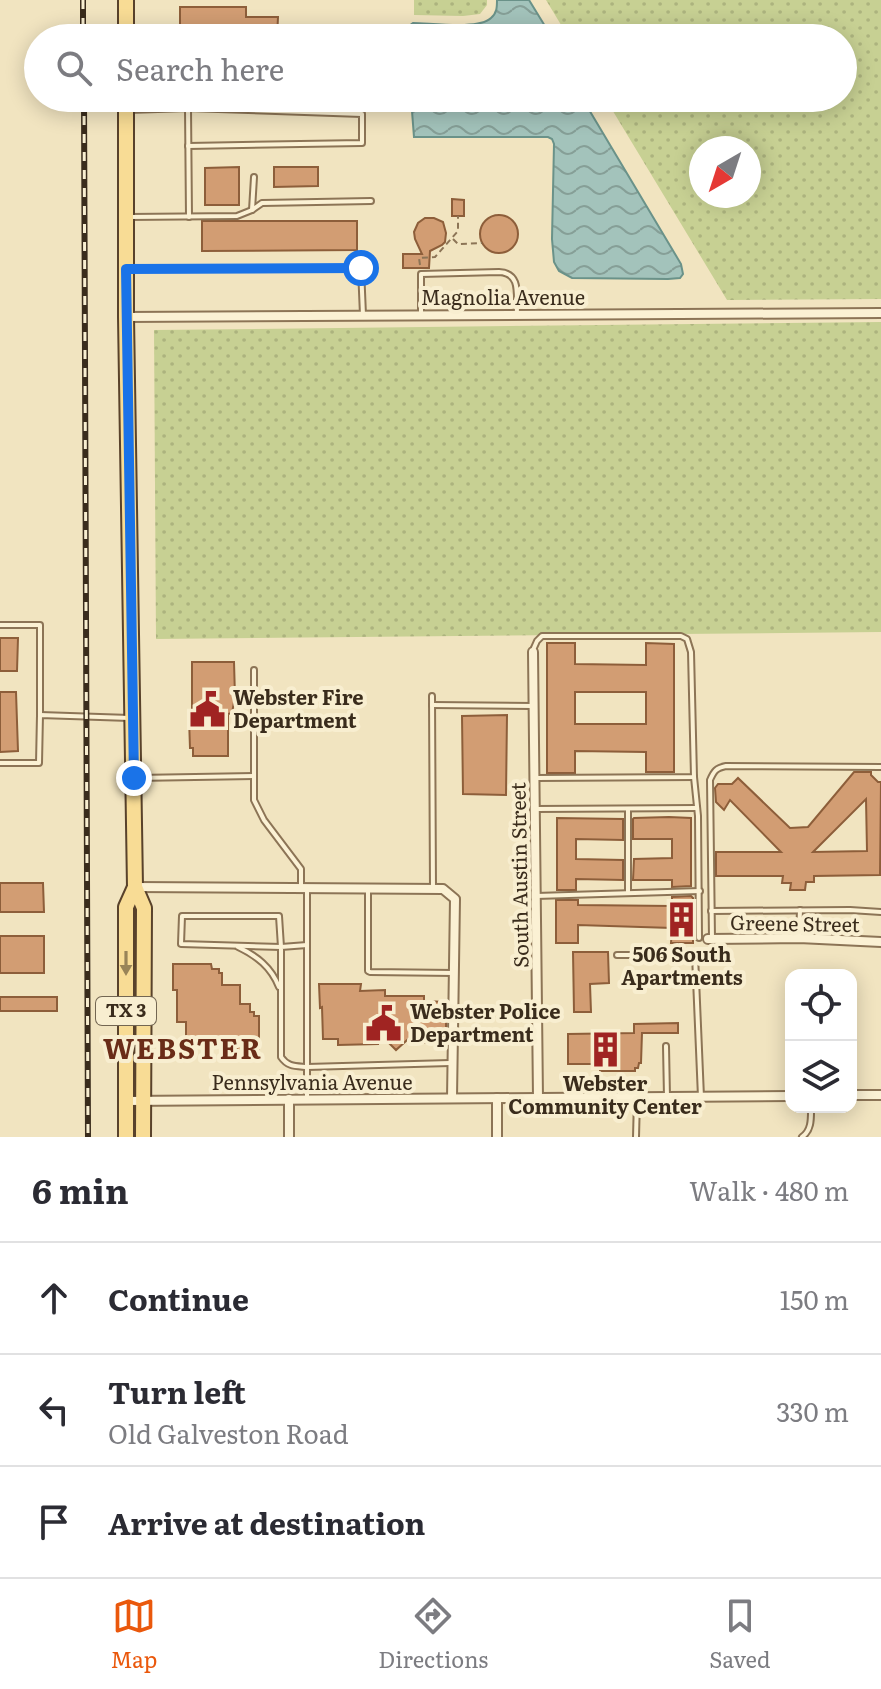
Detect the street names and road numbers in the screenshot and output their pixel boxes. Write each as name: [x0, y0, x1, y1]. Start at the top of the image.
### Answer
street label: Magnolia Avenue: [421, 281, 585, 311]
street label: South Austin Street: [501, 782, 535, 968]
street label: Greene Street: [730, 906, 860, 938]
road number: TX 3: [96, 997, 156, 1025]
street label: Pennsylvania Avenue: [211, 1066, 413, 1096]

